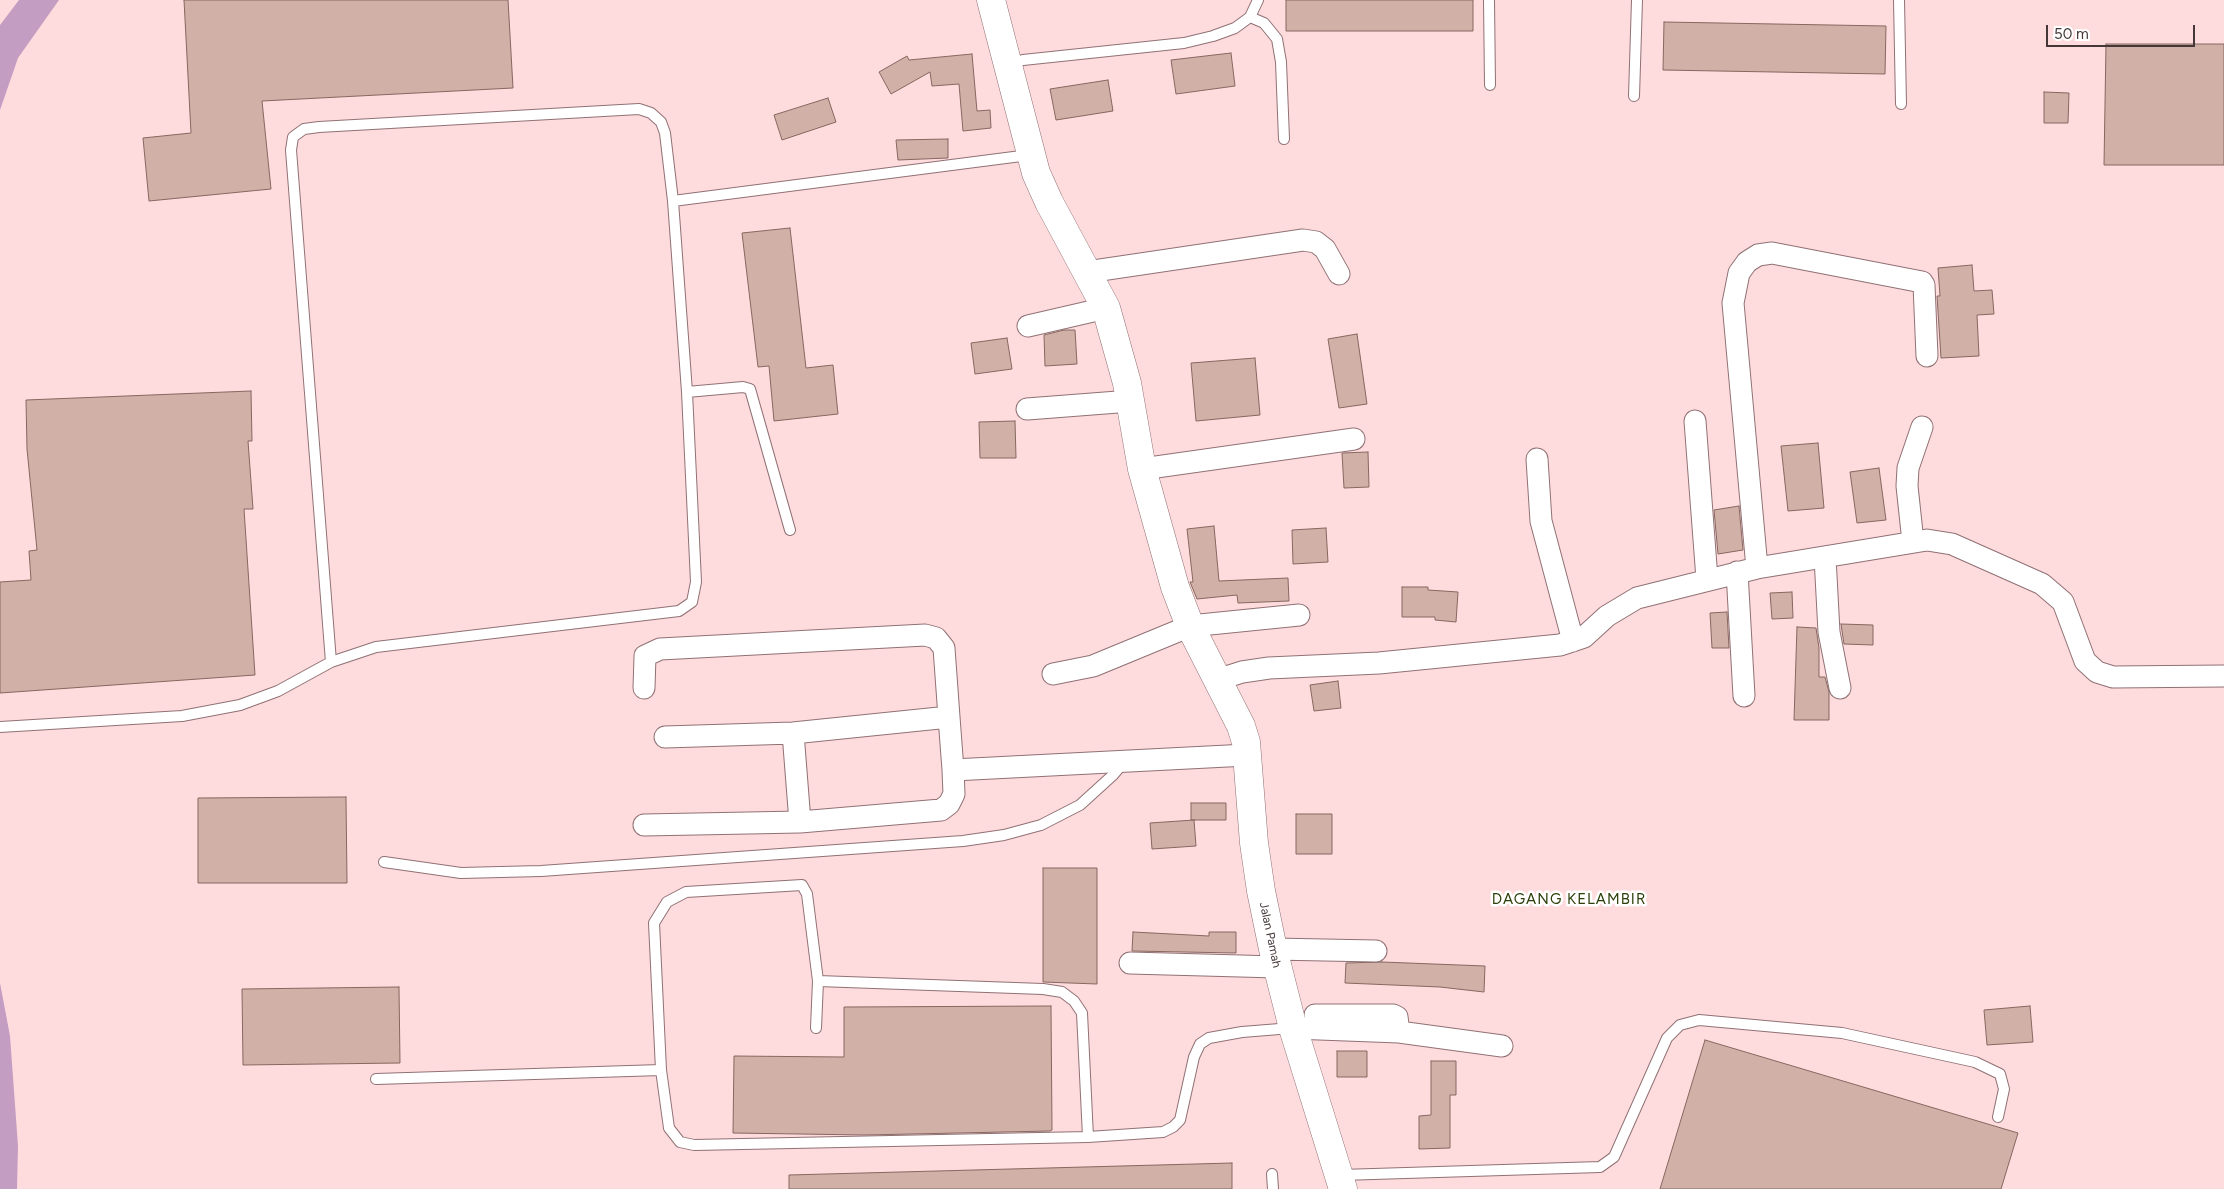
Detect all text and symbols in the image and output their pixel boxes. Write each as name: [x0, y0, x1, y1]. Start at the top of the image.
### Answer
scale bar: [2049, 15, 2198, 47]
text: 50 m: [2054, 25, 2089, 43]
district label: DAGANG KELAMBIR: [1490, 891, 1648, 909]
street label: Jalan Pamah: [1256, 901, 1284, 969]

